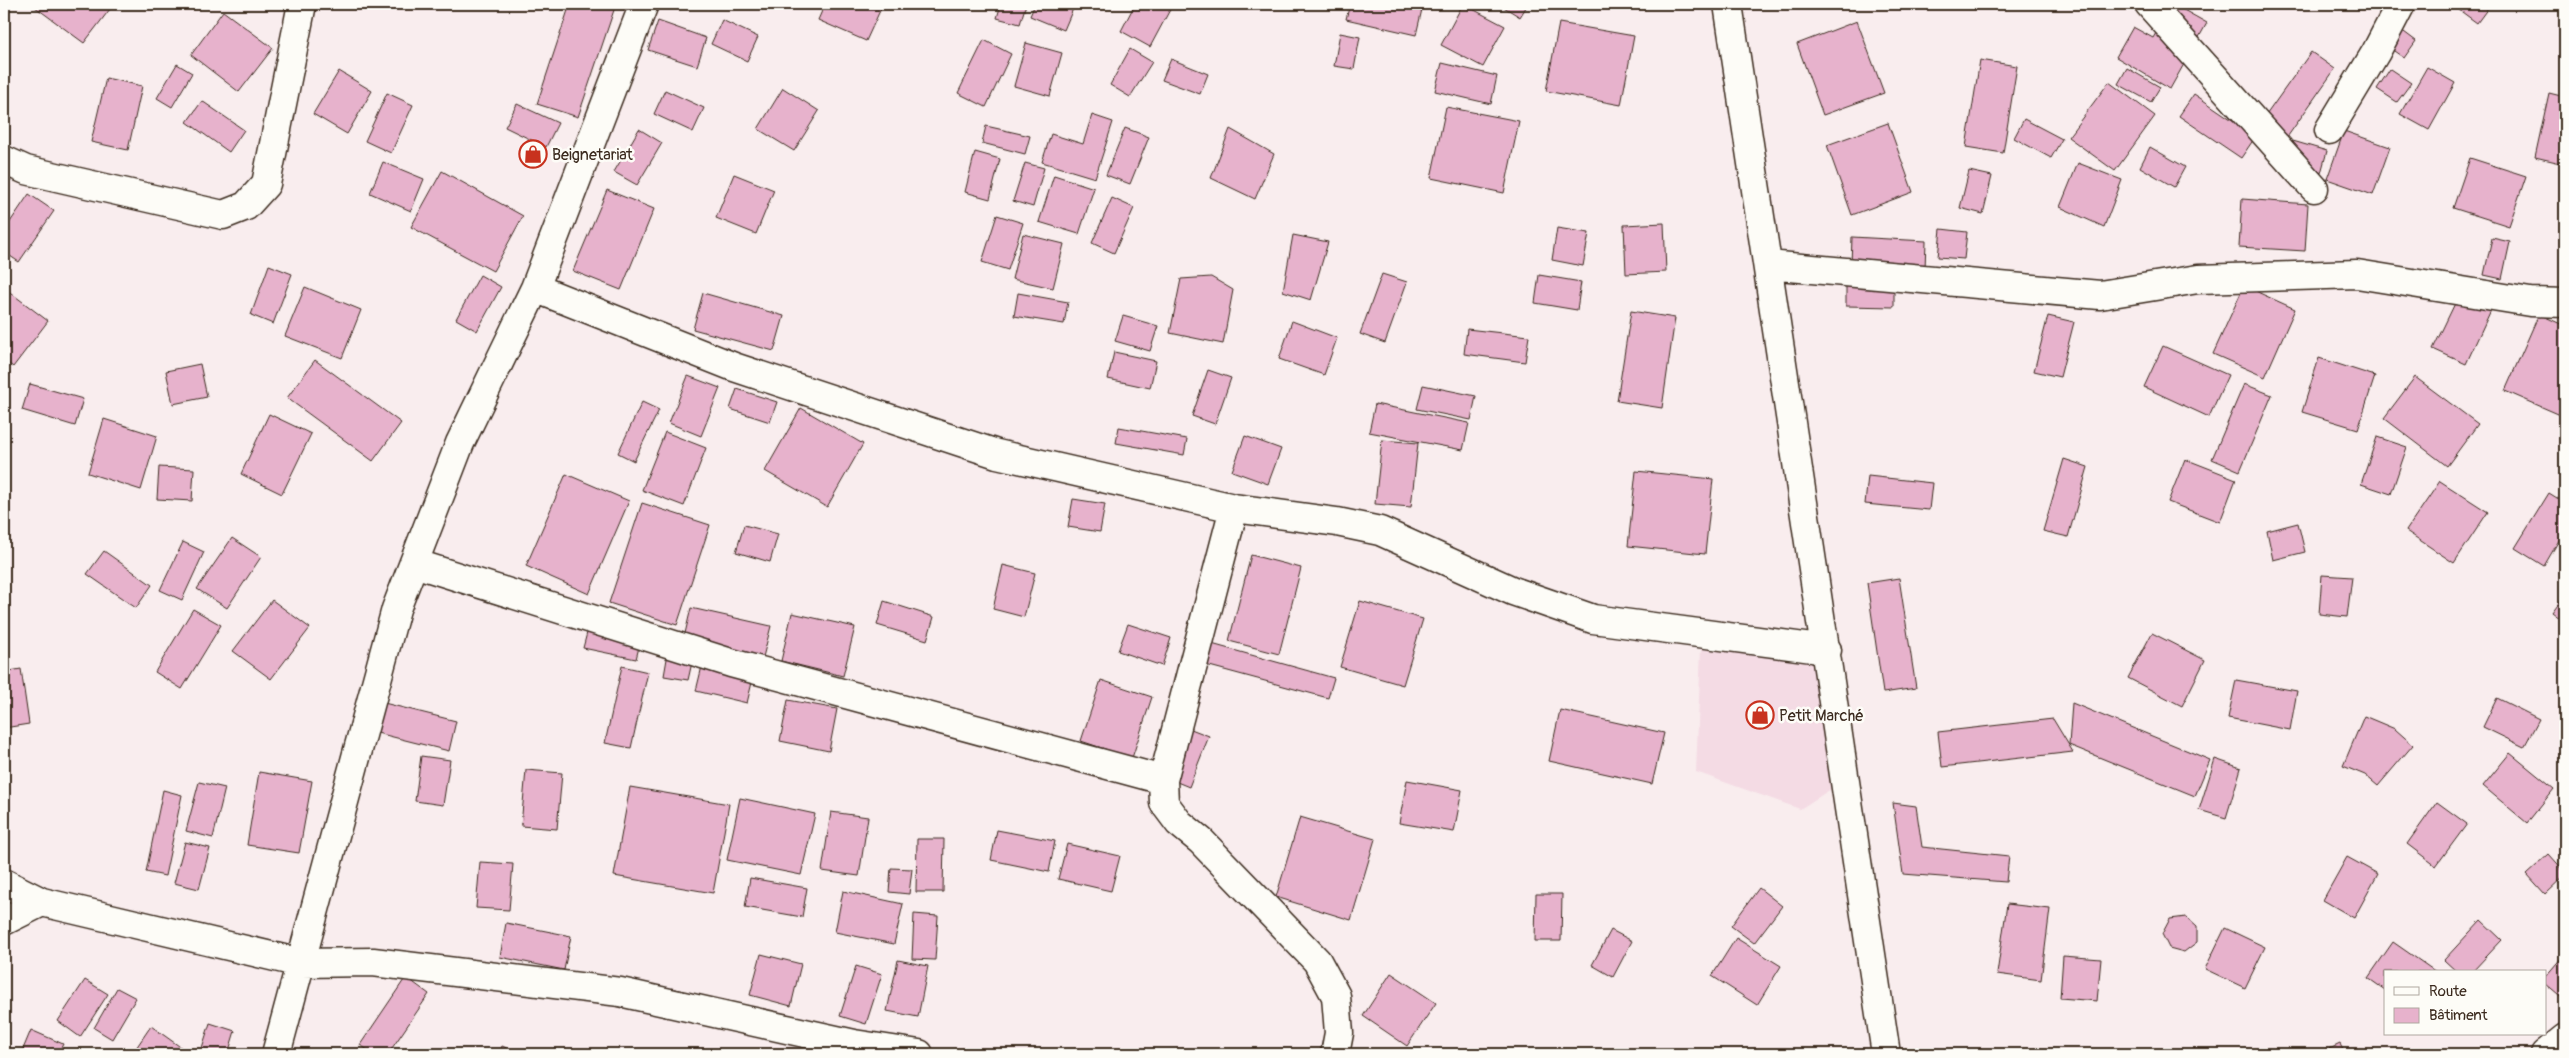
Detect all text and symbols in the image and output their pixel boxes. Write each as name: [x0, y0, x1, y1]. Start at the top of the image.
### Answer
shop icon: Beignetariat: [518, 139, 548, 169]
place label: Beignetariat: [552, 145, 633, 165]
shop icon: Petit Marché: [1745, 700, 1775, 730]
place label: Petit Marché: [1779, 706, 1864, 726]
legend: [2384, 970, 2546, 1036]
text: Route: [2429, 982, 2467, 1001]
text: Bâtiment: [2429, 1006, 2489, 1025]

